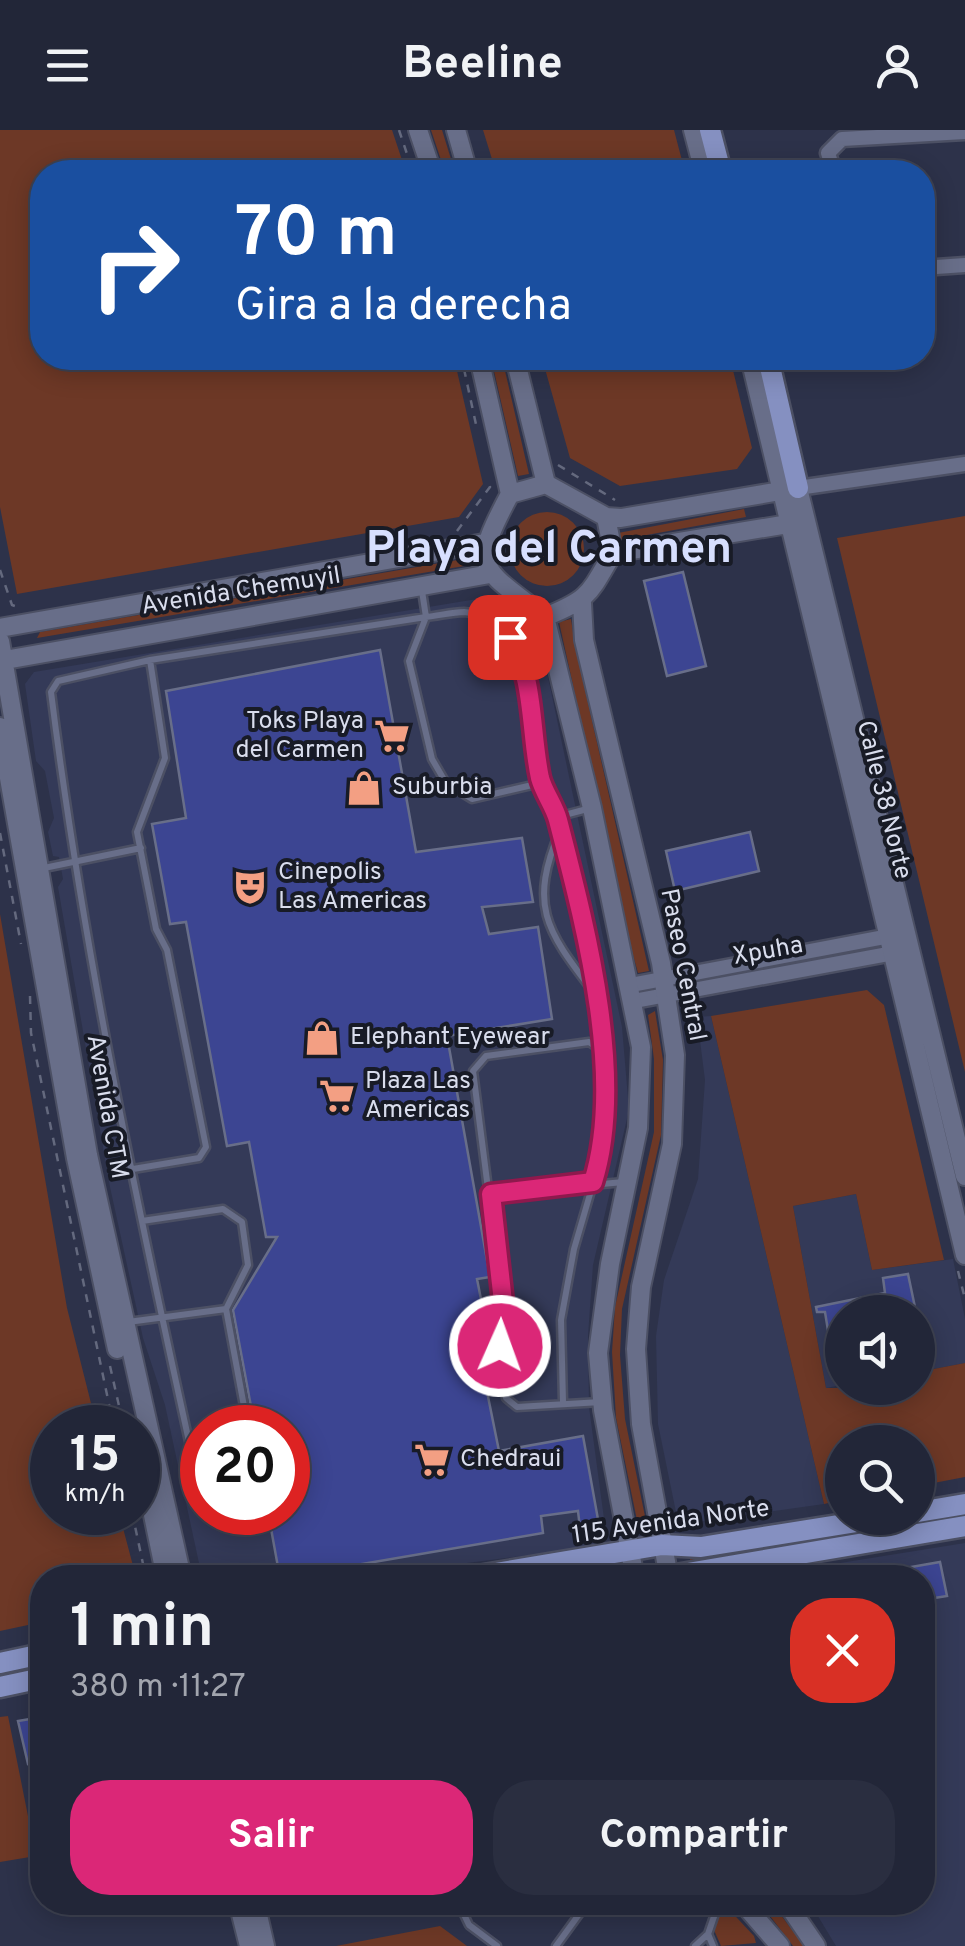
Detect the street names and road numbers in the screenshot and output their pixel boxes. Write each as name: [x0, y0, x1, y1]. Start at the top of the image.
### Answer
street label: Avenida Chemuyil: [139, 560, 343, 624]
street label: Calle 38 Norte: [848, 717, 918, 883]
street label: Paseo Central: [652, 886, 712, 1044]
street label: Xpuha: [730, 930, 806, 974]
street label: Avenida CTM: [78, 1032, 134, 1182]
street label: 115 Avenida Norte: [570, 1493, 772, 1553]

